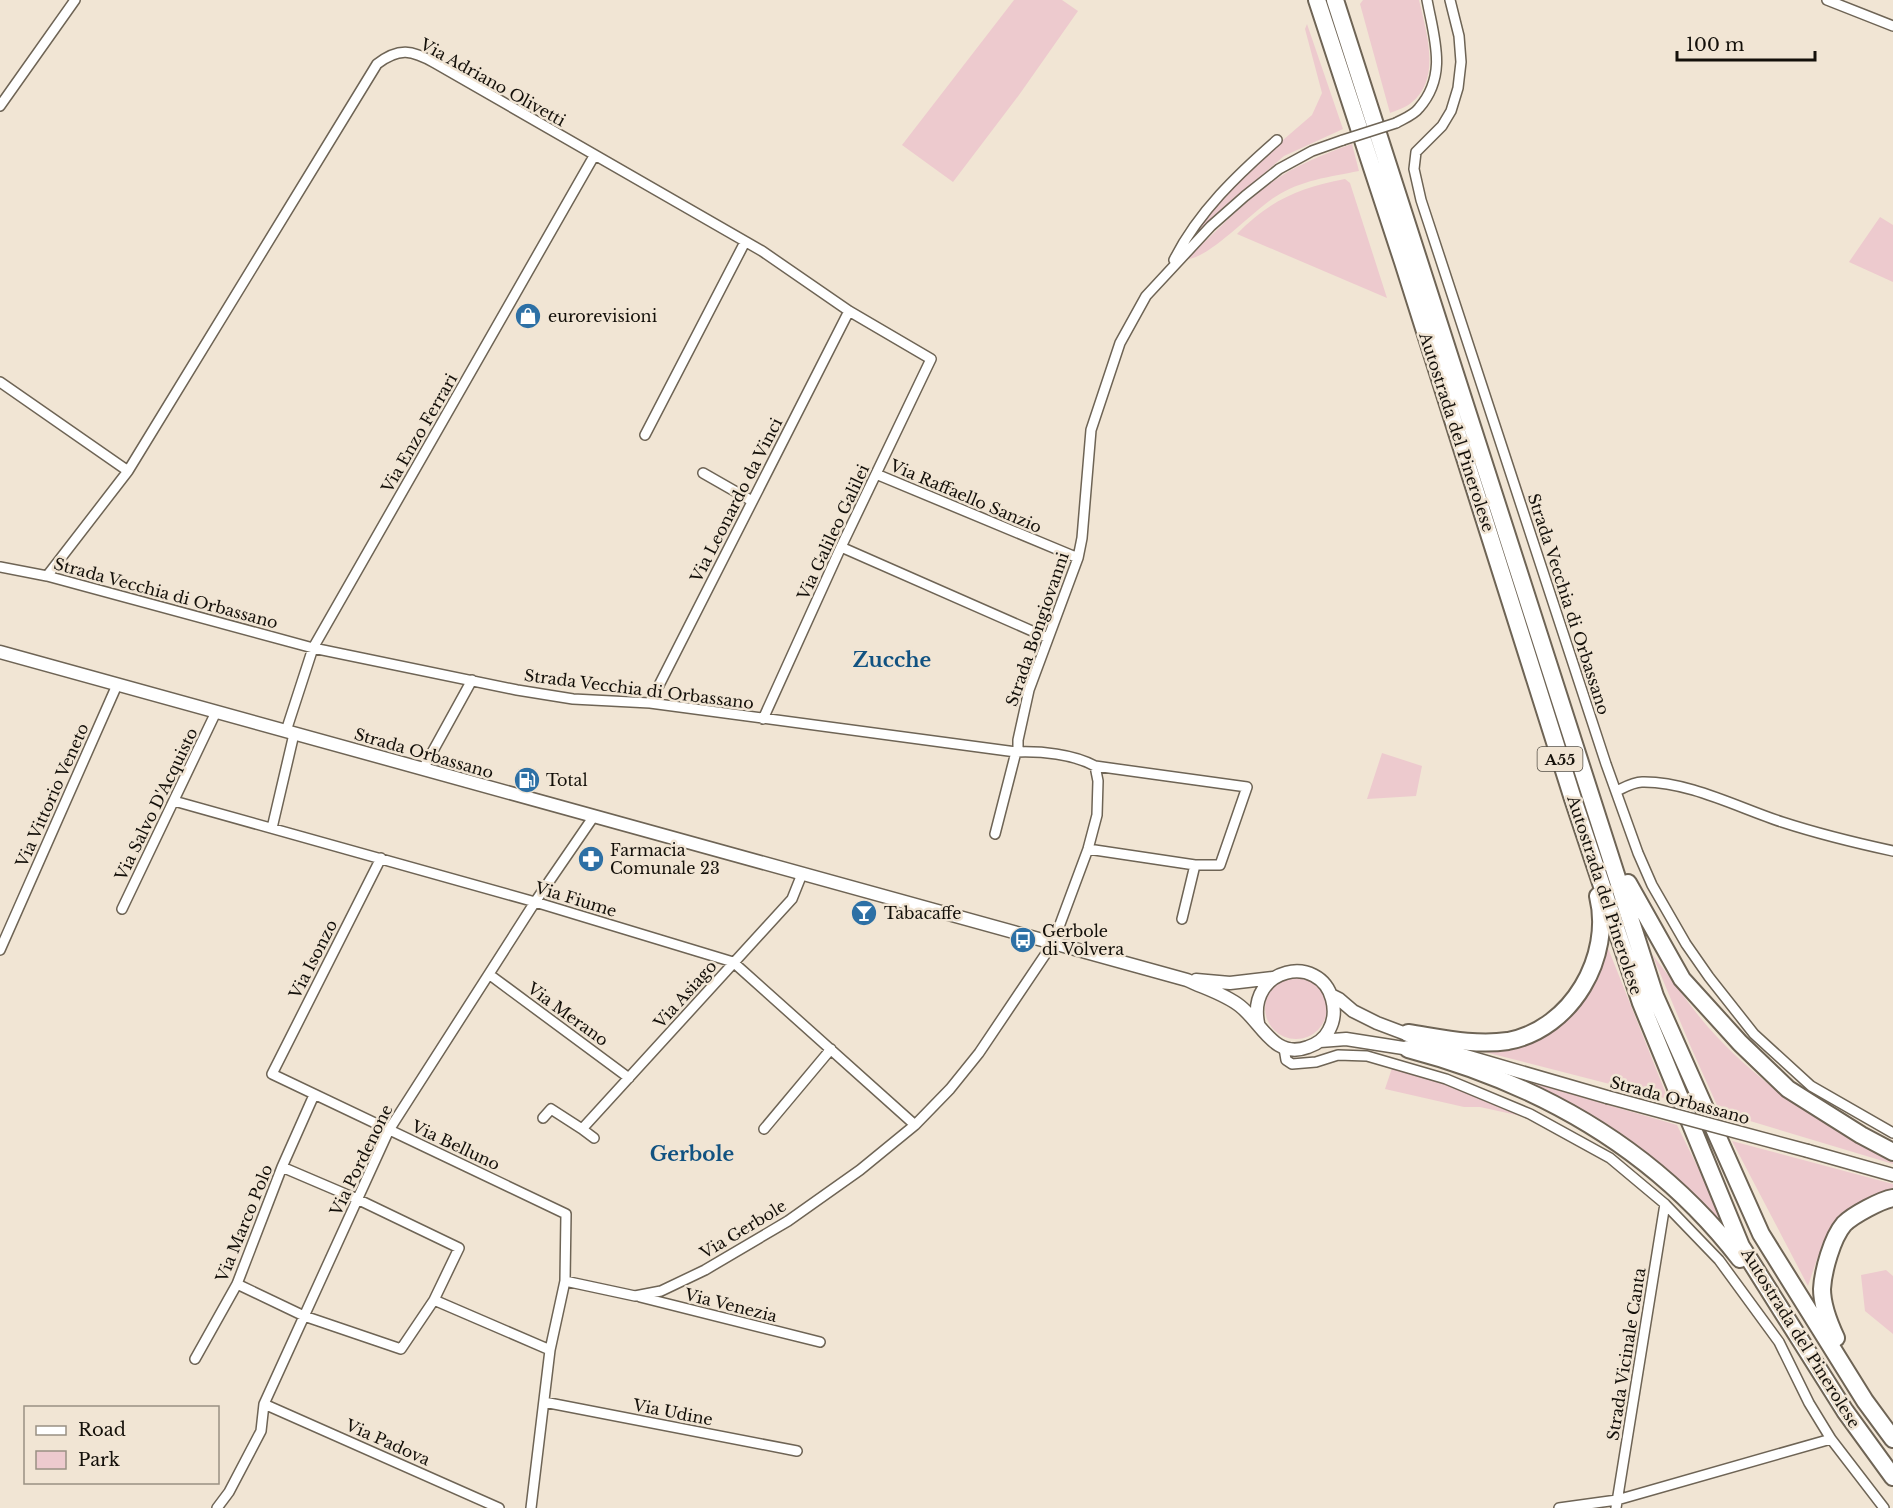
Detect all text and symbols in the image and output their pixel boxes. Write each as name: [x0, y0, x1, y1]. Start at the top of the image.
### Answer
scale bar: [1677, 24, 1815, 62]
street label: Via Adriano Olivetti: [416, 33, 570, 131]
text: 100 m: [1686, 34, 1744, 56]
shop icon: eurorevisioni: [513, 301, 543, 331]
place label: eurorevisioni: [548, 306, 658, 326]
street label: Autostrada del Pinerolese: [1415, 329, 1499, 534]
street label: Via Enzo Ferrari: [376, 369, 461, 497]
street label: Via Leonardo da Vinci: [685, 414, 786, 586]
street label: Via Raffaello Sanzio: [886, 455, 1045, 537]
street label: Via Galileo Galilei: [792, 461, 873, 604]
street label: Strada Vecchia di Orbassano: [1524, 491, 1614, 717]
street label: Strada Bongiovanni: [1001, 549, 1073, 709]
street label: Strada Vecchia di Orbassano: [52, 553, 280, 633]
district label: Zucche: [853, 648, 931, 672]
street label: Strada Vecchia di Orbassano: [523, 665, 755, 713]
street label: Via Vittorio Veneto: [11, 720, 93, 871]
street label: Via Salvo D'Acquisto: [110, 724, 202, 884]
street label: Strada Orbassano: [352, 724, 496, 782]
road number: A55: [1538, 747, 1582, 771]
fuel station icon: Total: [512, 765, 542, 795]
place label: Total: [546, 770, 588, 790]
street label: Autostrada del Pinerolese: [1563, 792, 1647, 997]
place label: Farmacia Comunale 23: [610, 840, 720, 878]
pharmacy icon: Farmacia Comunale 23: [576, 844, 606, 874]
street label: Via Fiume: [532, 877, 619, 921]
bar icon: Tabacaffe: [849, 898, 879, 928]
place label: Tabacaffe: [884, 903, 961, 923]
street label: Via Isonzo: [284, 916, 341, 1003]
place label: Gerbole di Volvera: [1042, 921, 1124, 959]
bus stop icon: Gerbole di Volvera: [1008, 925, 1038, 955]
street label: Via Asiago: [649, 956, 721, 1033]
street label: Via Merano: [523, 977, 612, 1050]
street label: Strada Orbassano: [1608, 1072, 1752, 1128]
street label: Via Pordenone: [325, 1101, 397, 1220]
street label: Via Belluno: [408, 1115, 503, 1174]
district label: Gerbole: [650, 1142, 734, 1166]
street label: Via Marco Polo: [211, 1161, 277, 1286]
street label: Via Gerbole: [695, 1195, 790, 1263]
street label: Autostrada del Pinerolese: [1737, 1243, 1865, 1432]
street label: Strada Vicinale Canta: [1602, 1266, 1650, 1442]
street label: Via Venezia: [682, 1284, 779, 1326]
street label: Via Udine: [630, 1394, 715, 1430]
legend: [24, 1406, 219, 1484]
street label: Via Padova: [342, 1414, 433, 1470]
text: Road: [78, 1419, 126, 1441]
text: Park: [78, 1449, 120, 1471]

